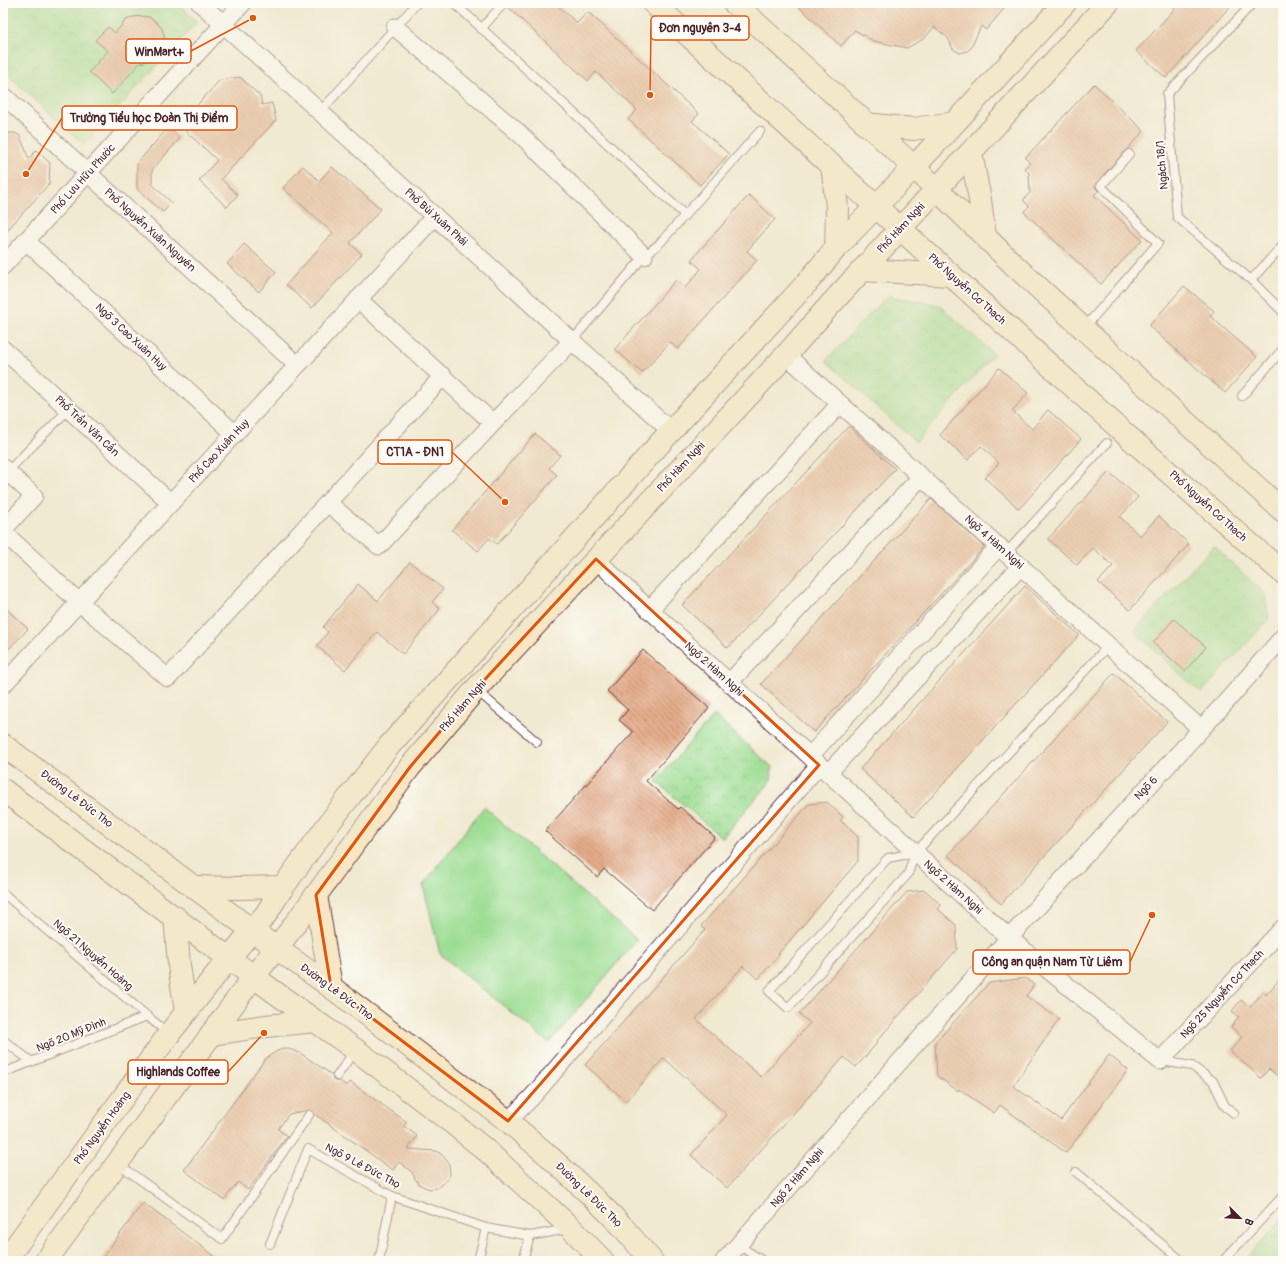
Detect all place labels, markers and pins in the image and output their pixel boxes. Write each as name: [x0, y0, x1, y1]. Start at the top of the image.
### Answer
callout: Đơn nguyên 3-4: [651, 16, 749, 40]
callout: WinMart+: [126, 39, 191, 63]
callout: Trường Tiểu học Đoàn Thị Điểm: [62, 106, 237, 130]
callout: CT1A - ĐN1: [378, 440, 452, 464]
callout: Công an quận Nam Từ Liêm: [973, 950, 1130, 974]
callout: Highlands Coffee: [128, 1060, 228, 1084]

